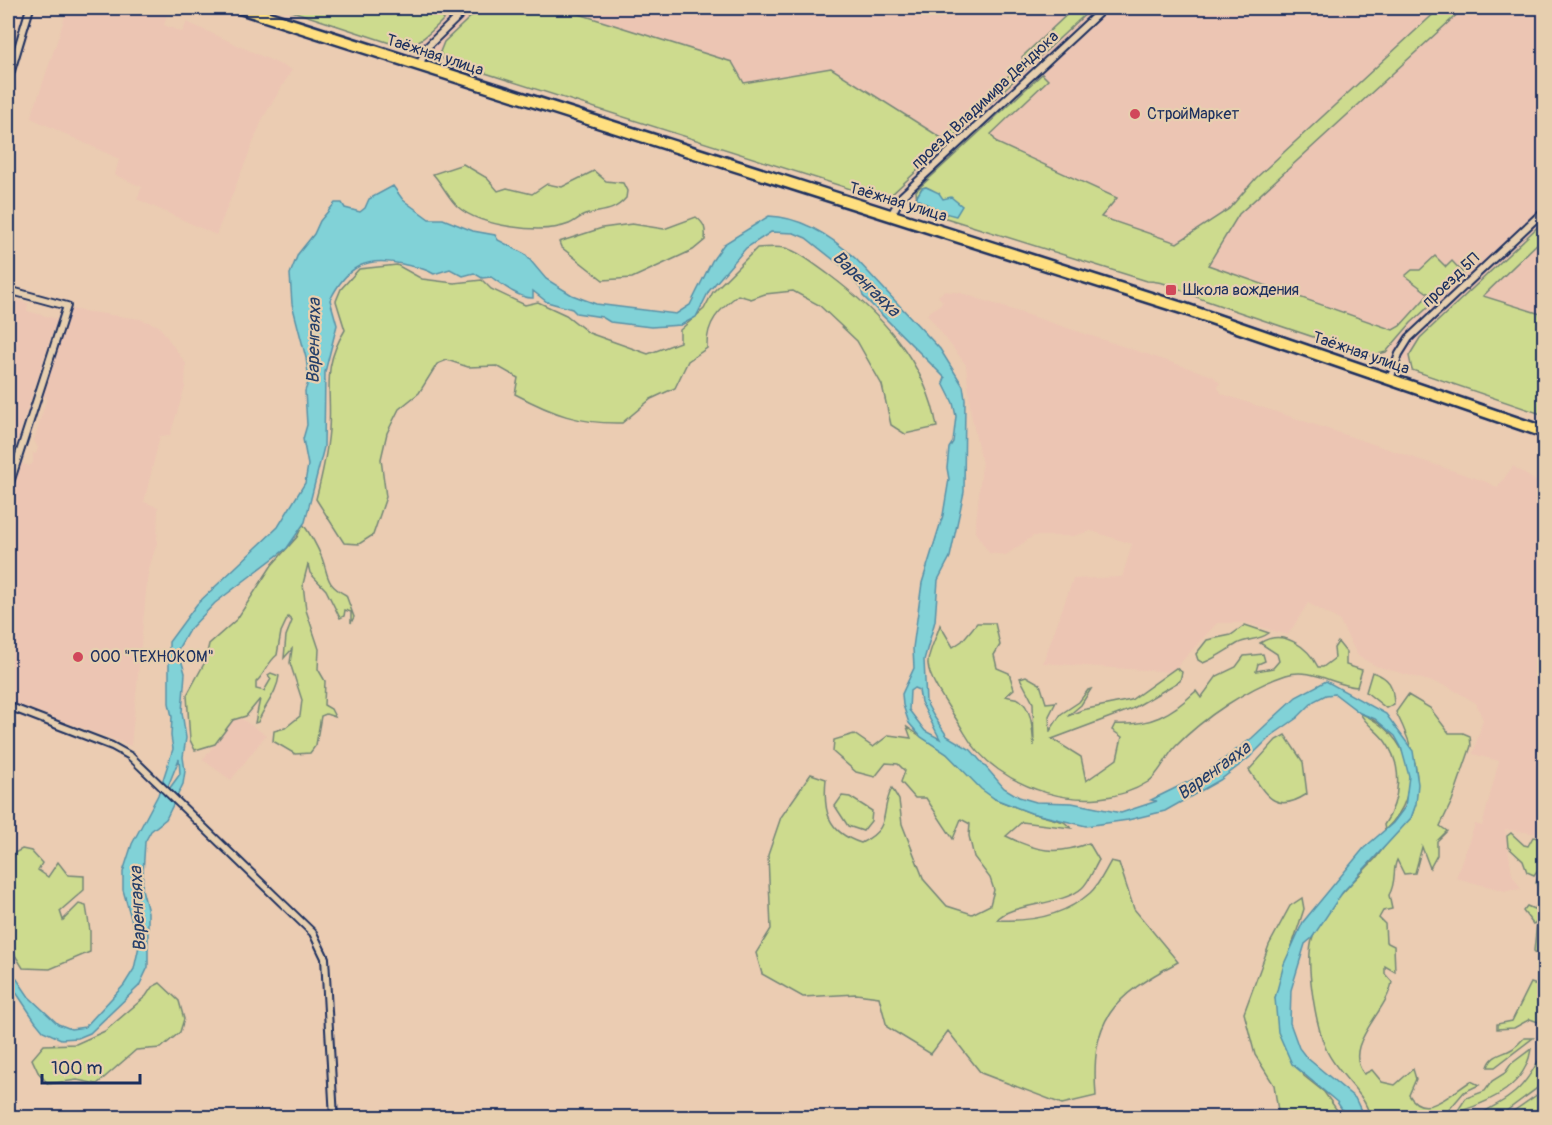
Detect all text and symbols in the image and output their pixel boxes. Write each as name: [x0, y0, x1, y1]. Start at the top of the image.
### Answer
street label: проезд Владимира Дендюка: [907, 27, 1063, 173]
street label: Таёжная улица: [384, 30, 486, 80]
place label: СтройМаркет: [1147, 104, 1239, 124]
marker: СтройМаркет: [1128, 107, 1142, 121]
street label: Таёжная улица: [847, 178, 949, 226]
water label: Варенгаяха: [827, 246, 906, 323]
street label: проезд 5П: [1418, 248, 1484, 312]
place label: Школа вождения: [1183, 280, 1299, 300]
marker: Школа вождения: [1164, 283, 1178, 297]
water label: Варенгаяха: [302, 297, 326, 384]
street label: Таёжная улица: [1310, 327, 1412, 379]
place label: ООО "ТЕХНОКОМ": [90, 647, 214, 667]
marker: ООО "ТЕХНОКОМ": [71, 650, 85, 664]
water label: Варенгаяха: [1173, 736, 1257, 805]
water label: Варенгаяха: [124, 864, 152, 952]
scale bar: [42, 1047, 140, 1085]
text: 100 m: [51, 1057, 103, 1080]

